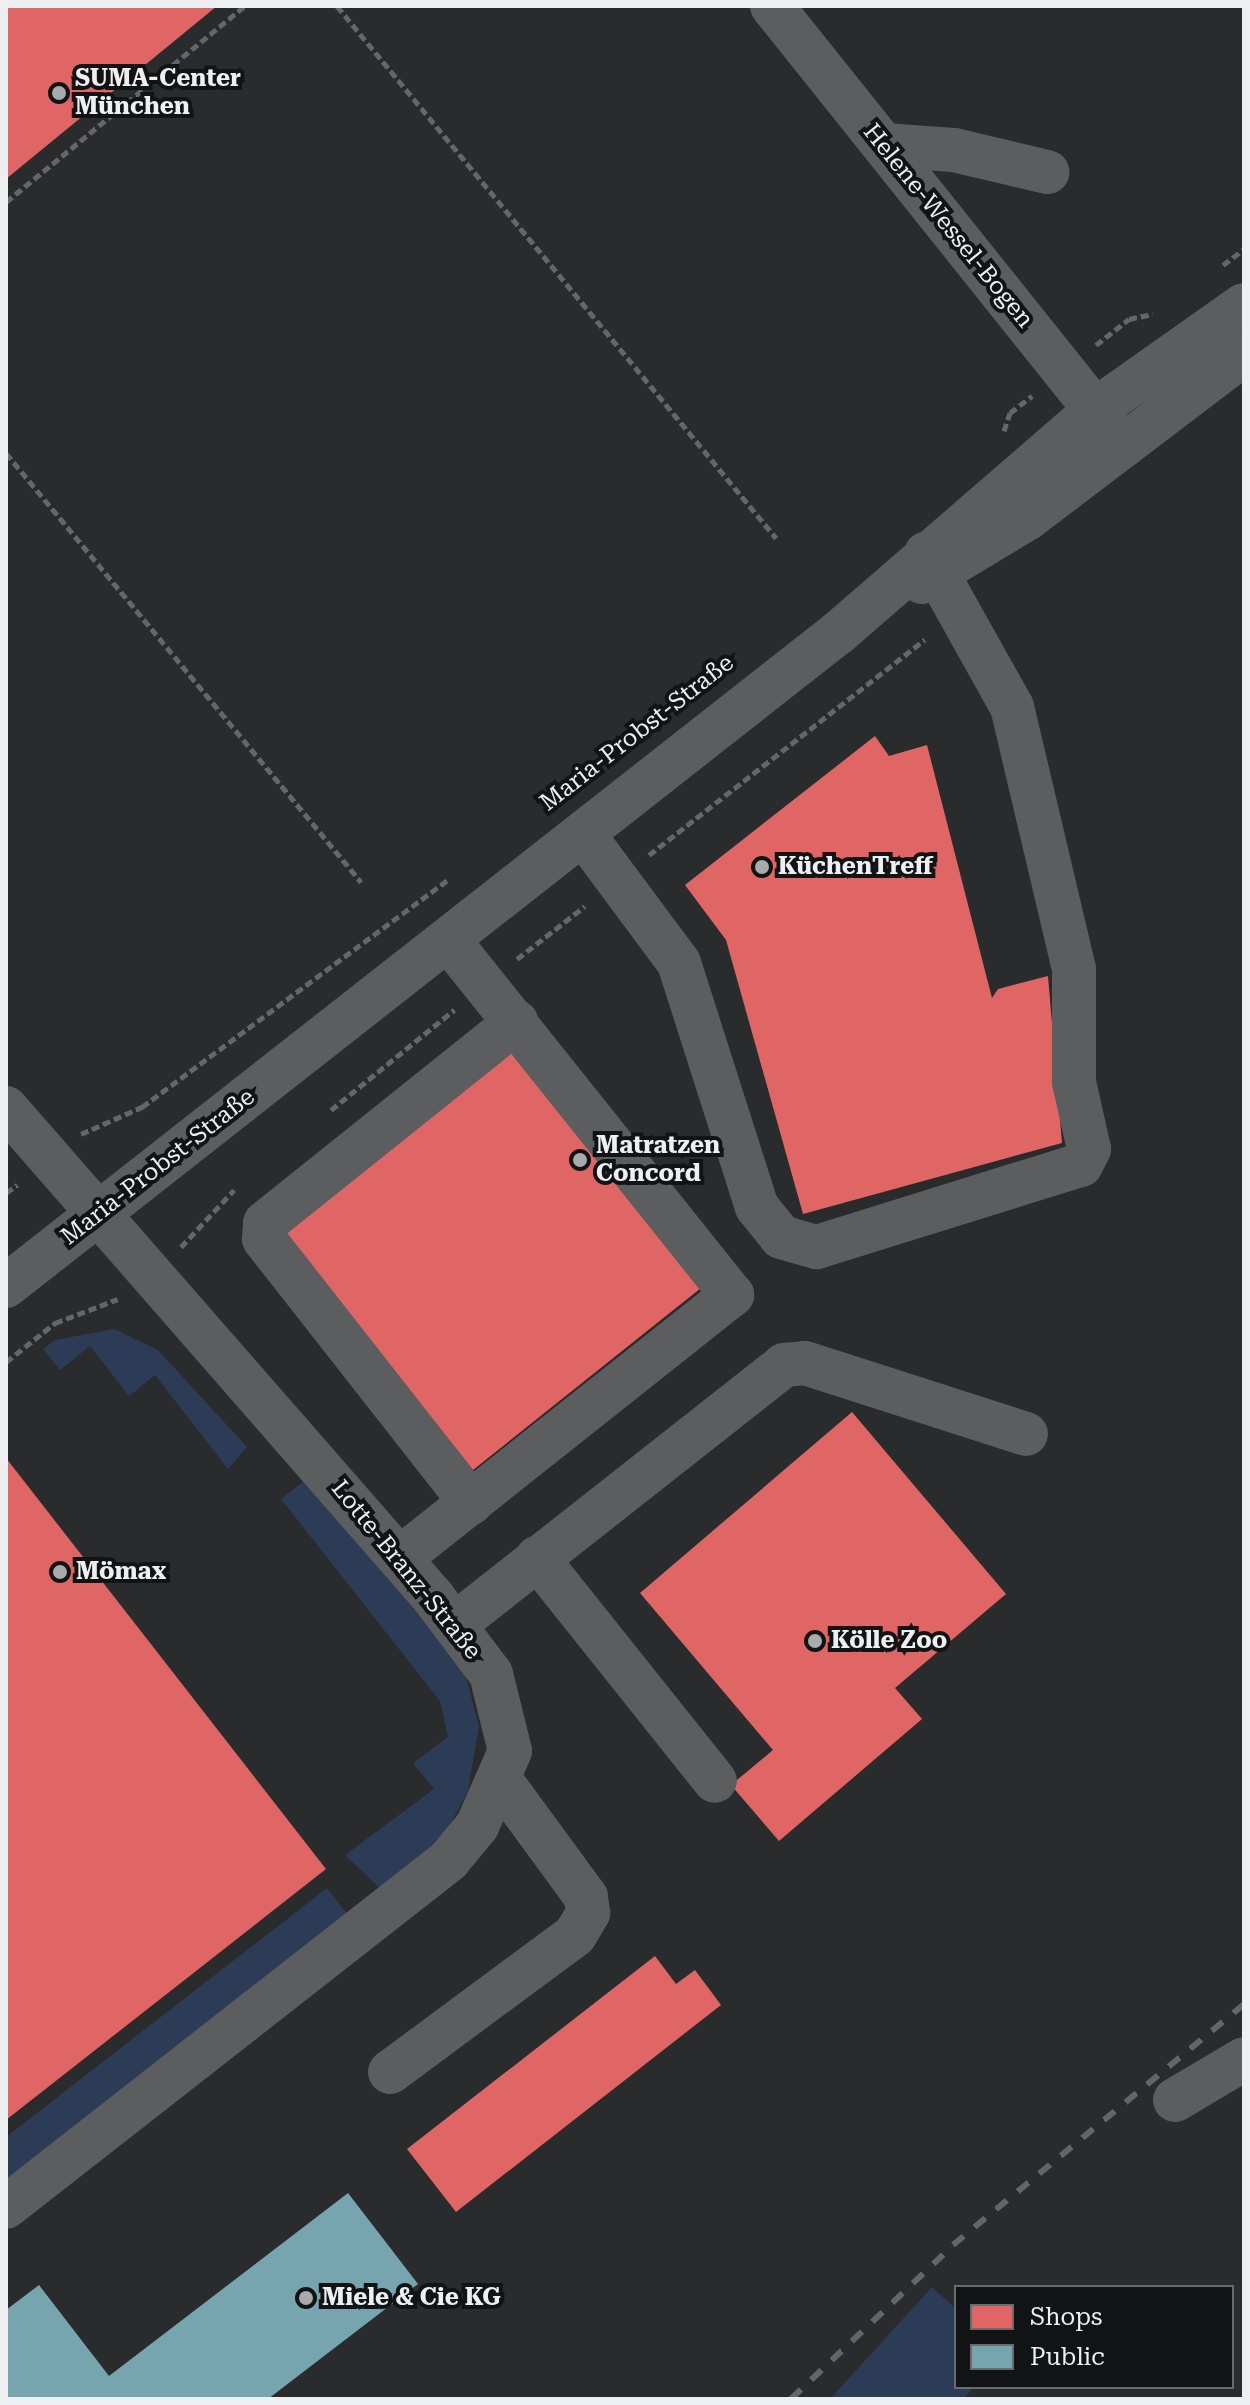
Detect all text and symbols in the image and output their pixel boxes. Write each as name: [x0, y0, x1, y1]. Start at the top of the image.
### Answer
place label: SUMA-Center München: [75, 65, 241, 121]
marker: SUMA-Center München: [50, 84, 68, 102]
street label: Helene-Wessel-Bogen: [857, 118, 1039, 334]
street label: Maria-Probst-Straße: [535, 649, 739, 817]
place label: KüchenTreff: [778, 853, 933, 881]
marker: KüchenTreff: [753, 858, 771, 876]
street label: Maria-Probst-Straße: [56, 1083, 260, 1251]
place label: Matratzen Concord: [596, 1132, 720, 1188]
marker: Matratzen Concord: [571, 1151, 589, 1169]
street label: Lotte-Branz-Straße: [325, 1475, 487, 1665]
place label: Mömax: [76, 1558, 166, 1586]
marker: Mömax: [51, 1563, 69, 1581]
place label: Kölle Zoo: [831, 1627, 947, 1655]
marker: Kölle Zoo: [806, 1632, 824, 1650]
place label: Miele & Cie KG: [322, 2284, 501, 2312]
legend: [954, 2285, 1234, 2389]
marker: Miele & Cie KG: [297, 2289, 315, 2307]
text: Shops: [1030, 2303, 1102, 2331]
text: Public: [1030, 2343, 1105, 2371]

